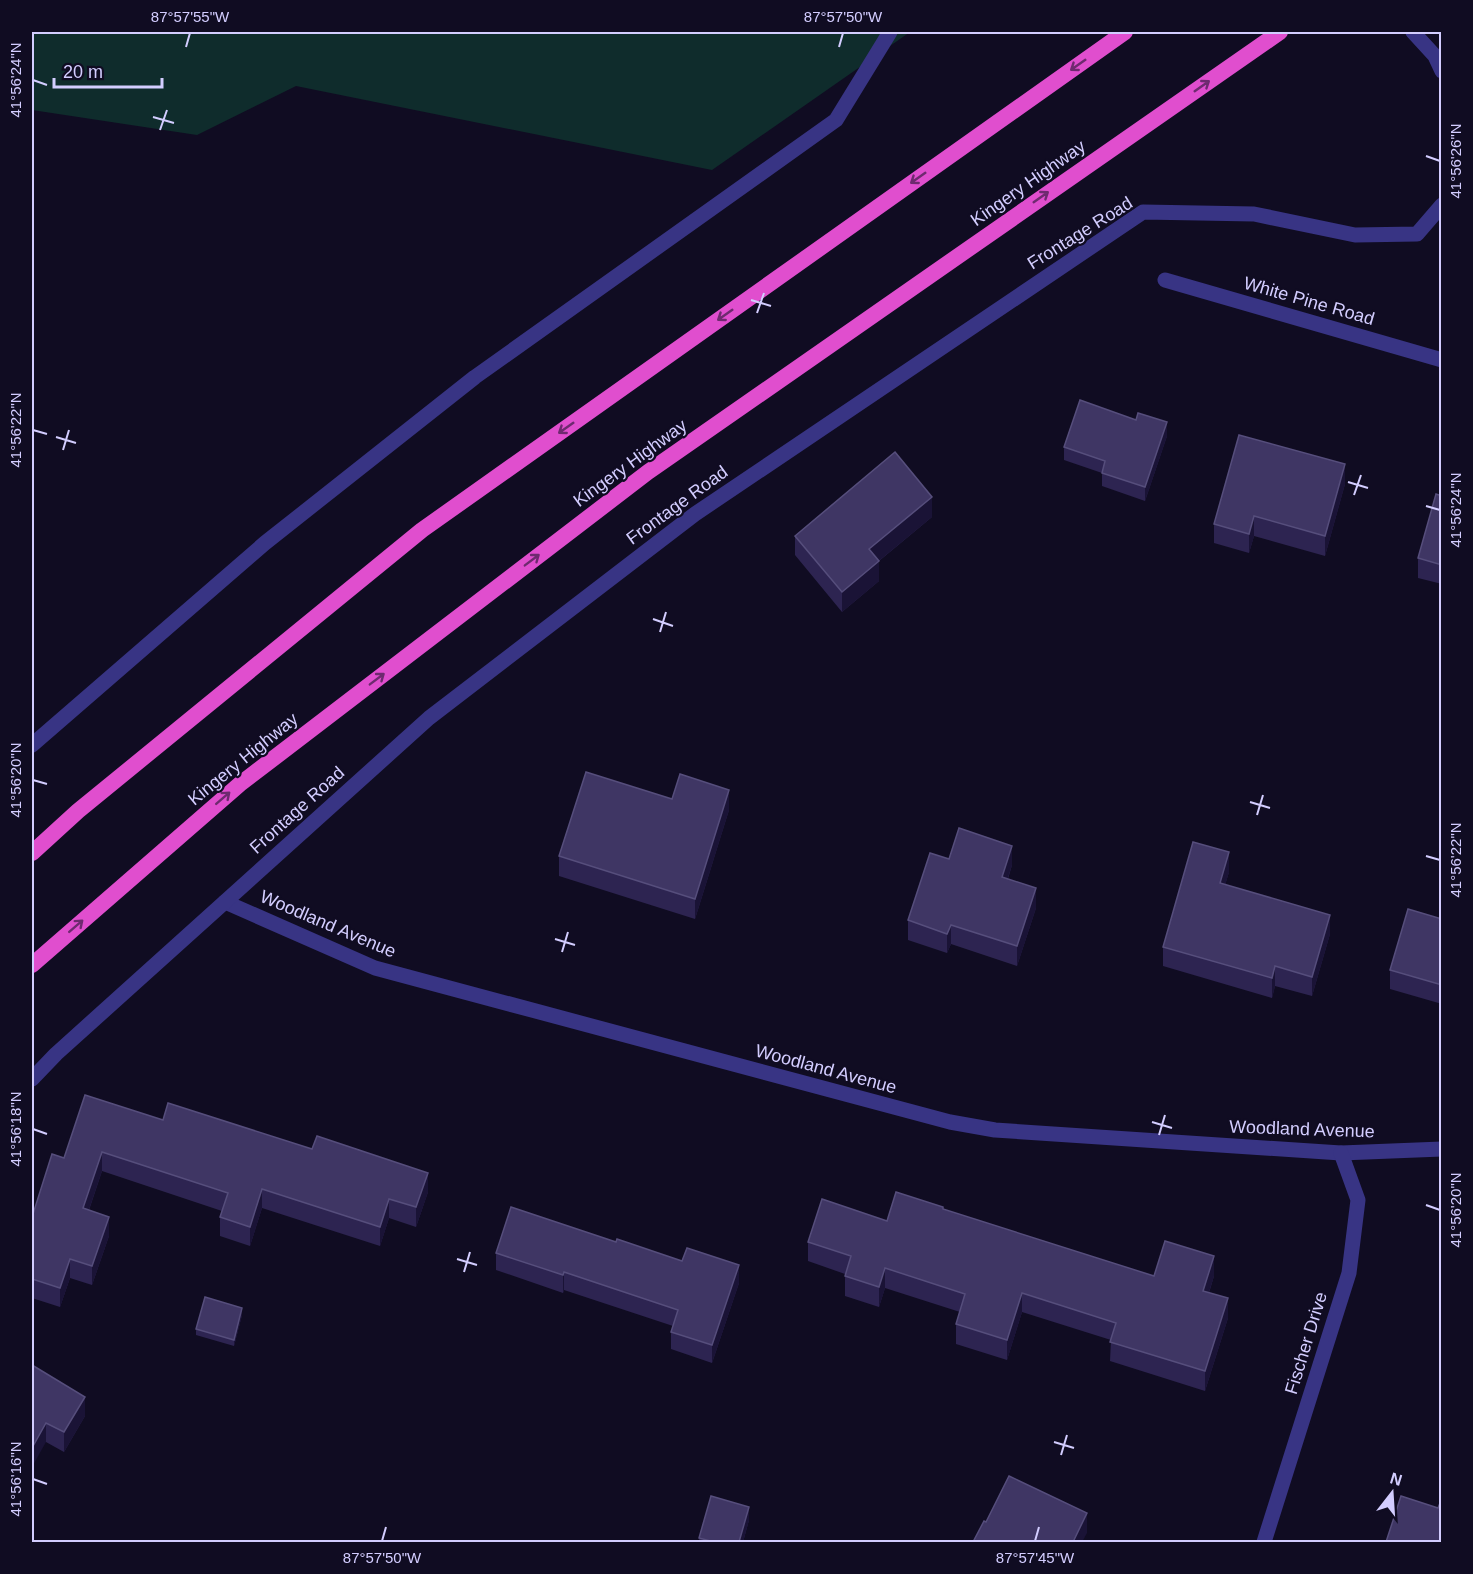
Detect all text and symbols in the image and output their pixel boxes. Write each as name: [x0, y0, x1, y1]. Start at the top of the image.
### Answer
text: 87°57'55"W: [151, 8, 230, 25]
text: 87°57'50"W: [804, 8, 883, 25]
text: 41°56'24"N: [7, 42, 24, 118]
scale bar: [54, 51, 162, 89]
one-way arrow: [1070, 59, 1086, 71]
text: 20 m: [63, 62, 103, 82]
one-way arrow: [1193, 80, 1209, 92]
text: 41°56'26"N: [1447, 123, 1464, 199]
street label: Kingery Highway: [967, 136, 1089, 230]
one-way arrow: [911, 172, 927, 184]
one-way arrow: [1033, 191, 1049, 203]
street label: Frontage Road: [1024, 193, 1136, 273]
street label: White Pine Road: [1241, 273, 1377, 329]
one-way arrow: [718, 309, 734, 321]
text: 41°56'22"N: [7, 392, 24, 468]
street label: Kingery Highway: [569, 415, 691, 511]
one-way arrow: [559, 422, 575, 434]
street label: Frontage Road: [623, 462, 731, 548]
text: 41°56'24"N: [1447, 472, 1464, 548]
one-way arrow: [523, 554, 539, 567]
one-way arrow: [369, 672, 385, 685]
street label: Kingery Highway: [184, 709, 302, 809]
text: 41°56'20"N: [7, 742, 24, 818]
street label: Frontage Road: [246, 762, 348, 858]
one-way arrow: [215, 791, 230, 805]
text: 41°56'22"N: [1447, 822, 1464, 898]
street label: Woodland Avenue: [257, 886, 399, 962]
one-way arrow: [68, 919, 83, 933]
street label: Woodland Avenue: [753, 1041, 899, 1097]
text: 41°56'18"N: [7, 1091, 24, 1167]
street label: Woodland Avenue: [1229, 1116, 1375, 1142]
text: 41°56'20"N: [1447, 1172, 1464, 1248]
street label: Fischer Drive: [1281, 1289, 1331, 1397]
text: 41°56'16"N: [7, 1441, 24, 1517]
north arrow: [1362, 1463, 1422, 1523]
text: N: [1388, 1469, 1404, 1489]
text: 87°57'50"W: [343, 1549, 422, 1566]
text: 87°57'45"W: [996, 1549, 1075, 1566]

